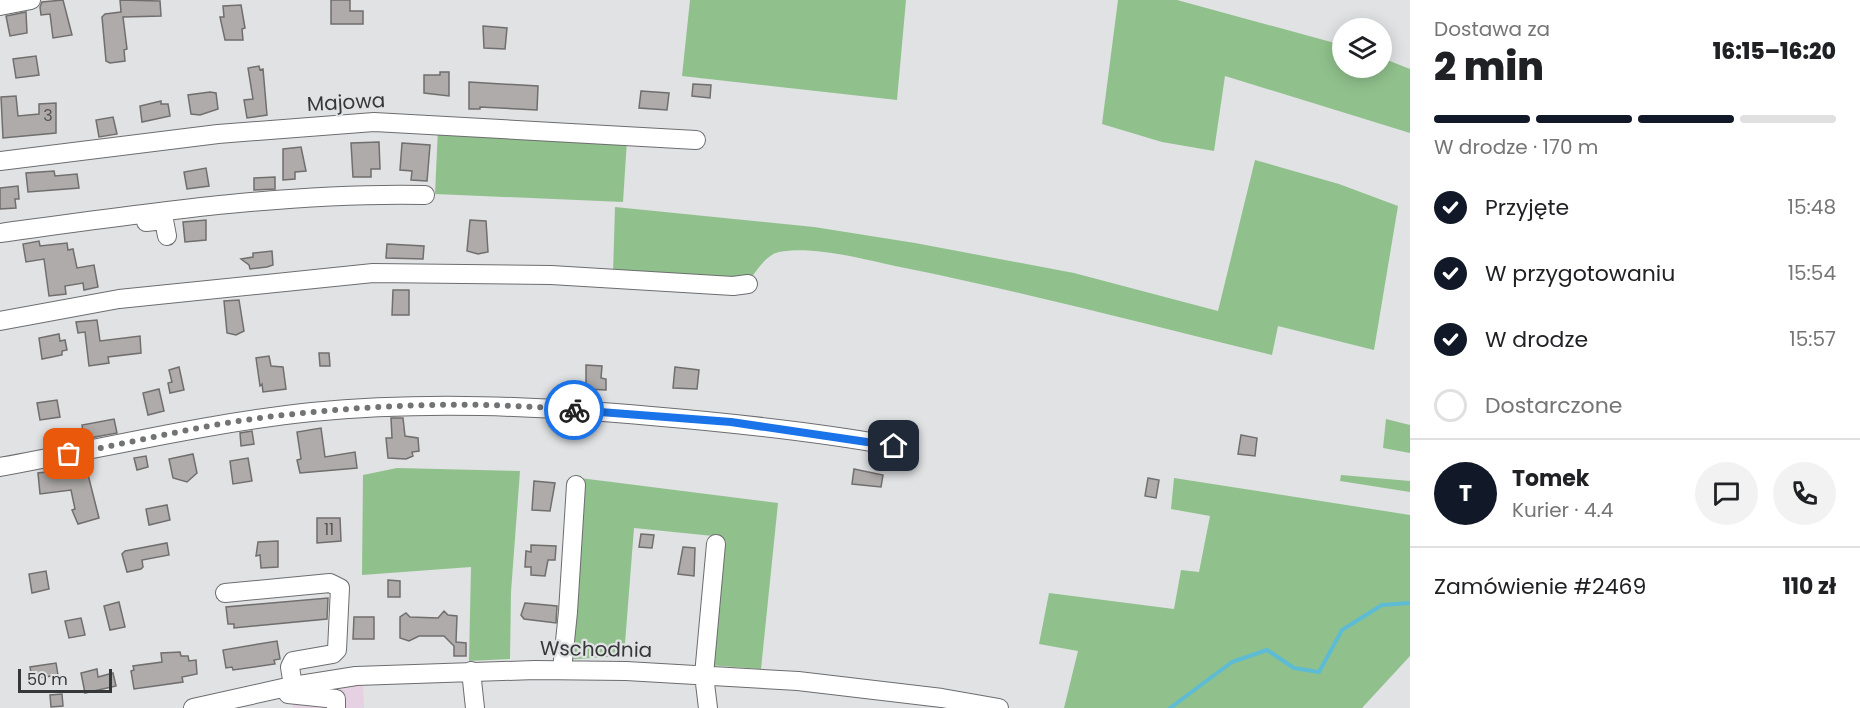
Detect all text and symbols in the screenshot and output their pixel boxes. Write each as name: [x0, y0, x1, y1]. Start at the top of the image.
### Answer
text: Dostawa za: [1434, 15, 1550, 43]
map controls: [1332, 18, 1392, 78]
button: layers: [1332, 18, 1392, 78]
text: 16:15–16:20: [1713, 36, 1836, 67]
text: 2 min: [1434, 39, 1544, 94]
street label: Majowa: [306, 86, 386, 118]
house number: 3: [43, 104, 53, 127]
text: W drodze · 170 m: [1434, 133, 1598, 161]
icon: check: [1434, 191, 1467, 224]
text: Przyjęte: [1485, 192, 1569, 223]
text: 15:48: [1788, 193, 1836, 221]
icon: check: [1434, 257, 1467, 290]
text: W przygotowaniu: [1485, 258, 1675, 289]
text: 15:54: [1788, 259, 1836, 287]
icon: check: [1434, 323, 1467, 356]
text: W drodze: [1485, 324, 1588, 355]
text: 15:57: [1789, 325, 1836, 353]
courier: [544, 380, 604, 440]
text: Dostarczone: [1485, 390, 1622, 421]
icon: bike: [558, 394, 591, 427]
pin: [868, 420, 919, 471]
pin: [43, 428, 94, 479]
icon: home: [877, 429, 910, 462]
icon: bag: [52, 437, 85, 470]
button: chat: [1695, 462, 1758, 525]
button: phone: [1773, 462, 1836, 525]
text: Tomek: [1512, 463, 1589, 494]
text: T: [1459, 478, 1472, 509]
text: Kurier · 4.4: [1512, 496, 1613, 524]
house number: 11: [324, 518, 334, 541]
text: Zamówienie #2469: [1434, 571, 1646, 602]
text: 110 zł: [1782, 571, 1836, 602]
street label: Wschodnia: [540, 634, 652, 664]
scale bar: [18, 666, 112, 694]
text: 50 m: [27, 668, 68, 691]

